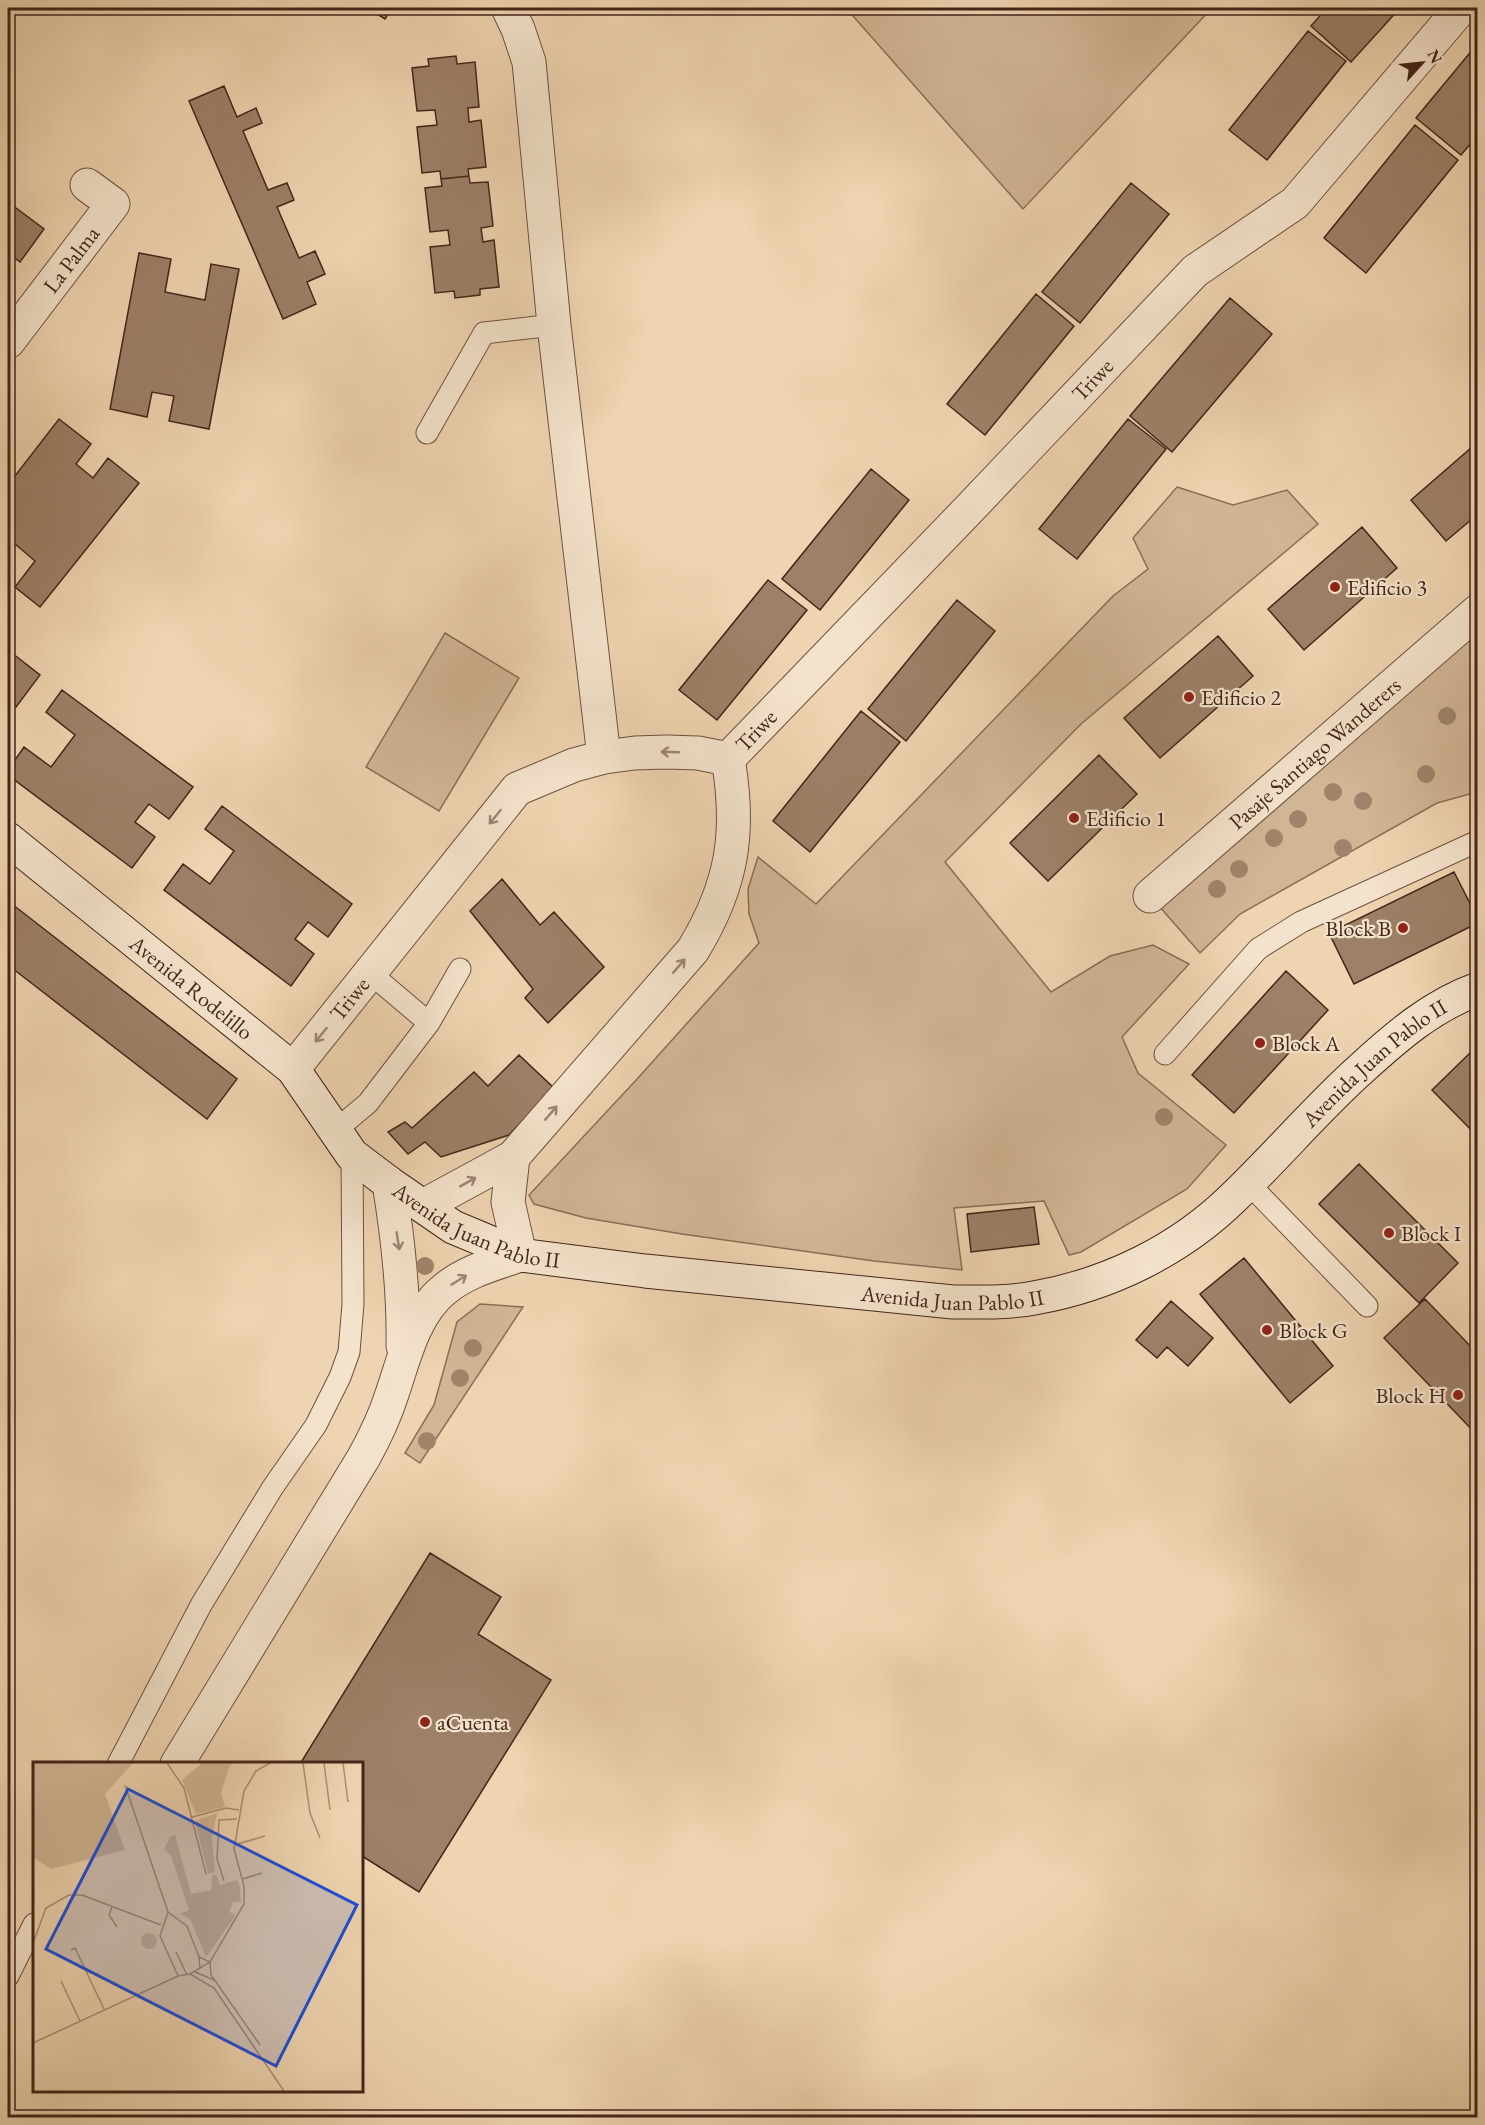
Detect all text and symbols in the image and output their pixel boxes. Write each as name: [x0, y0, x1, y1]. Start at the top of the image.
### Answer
north arrow: [1392, 33, 1452, 93]
text: N: [1423, 46, 1447, 67]
street label: La Palma: [37, 220, 106, 299]
street label: Triwe: [1065, 352, 1120, 407]
place label: Edificio 3: [1347, 573, 1427, 602]
marker: Edificio 3: [1328, 580, 1342, 594]
street label: Pasaje Santiago Wanderers: [1223, 671, 1407, 836]
place label: Edificio 2: [1201, 683, 1281, 712]
marker: Edificio 2: [1182, 690, 1196, 704]
street label: Triwe: [729, 703, 784, 758]
one-way arrow: [661, 746, 681, 758]
place label: Edificio 1: [1086, 804, 1166, 833]
one-way arrow: [488, 808, 501, 824]
marker: Edificio 1: [1067, 811, 1081, 825]
place label: Block B: [1325, 914, 1391, 943]
marker: Block B: [1396, 921, 1410, 935]
street label: Avenida Rodelillo: [123, 928, 259, 1046]
one-way arrow: [672, 959, 686, 974]
street label: Triwe: [323, 971, 376, 1027]
street label: Avenida Juan Pablo II: [1295, 992, 1452, 1134]
one-way arrow: [314, 1027, 327, 1043]
place label: Block A: [1272, 1029, 1341, 1058]
marker: Block A: [1253, 1036, 1267, 1050]
one-way arrow: [544, 1106, 558, 1121]
street label: Avenida Juan Pablo II: [386, 1175, 562, 1275]
one-way arrow: [458, 1176, 476, 1187]
place label: Block I: [1401, 1219, 1462, 1248]
marker: Block I: [1382, 1226, 1396, 1240]
one-way arrow: [393, 1231, 404, 1251]
one-way arrow: [450, 1273, 467, 1285]
street label: Avenida Juan Pablo II: [859, 1279, 1047, 1317]
place label: Block G: [1279, 1316, 1348, 1345]
marker: Block G: [1260, 1323, 1274, 1337]
place label: Block H: [1375, 1381, 1446, 1410]
marker: Block H: [1451, 1388, 1465, 1402]
place label: aCuenta: [437, 1708, 509, 1737]
marker: aCuenta: [418, 1715, 432, 1729]
inset map: [33, 1762, 363, 2092]

